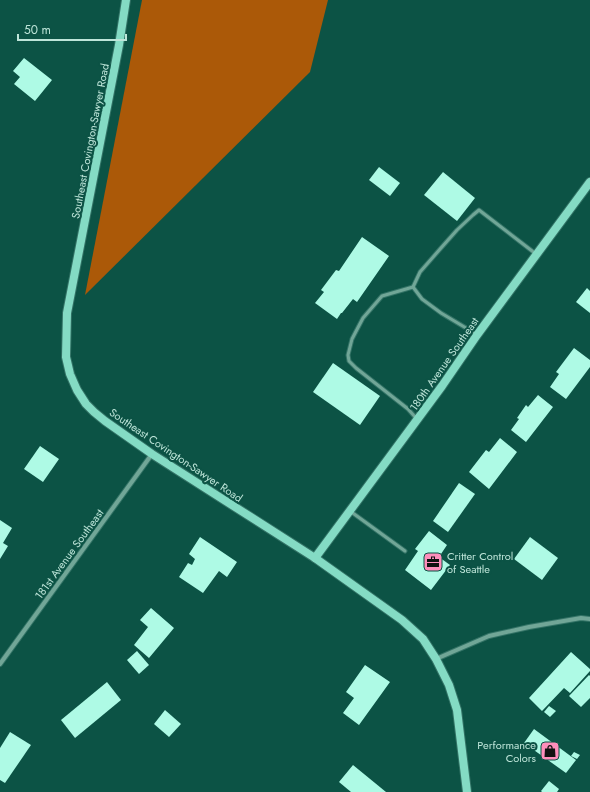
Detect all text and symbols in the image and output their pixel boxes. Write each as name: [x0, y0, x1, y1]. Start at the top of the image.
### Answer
scale bar: [18, 16, 126, 42]
text: 50 m: [24, 21, 51, 39]
street label: Southeast Covington-Sawyer Road: [67, 62, 113, 220]
street label: 180th Avenue Southeast: [406, 314, 483, 414]
street label: Southeast Covington-Sawyer Road: [106, 404, 246, 506]
street label: 181st Avenue Southeast: [31, 505, 107, 602]
place label: Critter Control of Seattle: [447, 548, 513, 577]
office icon: Critter Control of Seattle: [422, 551, 444, 573]
place label: Performance Colors: [477, 737, 537, 766]
shop icon: Performance Colors: [539, 740, 561, 762]

